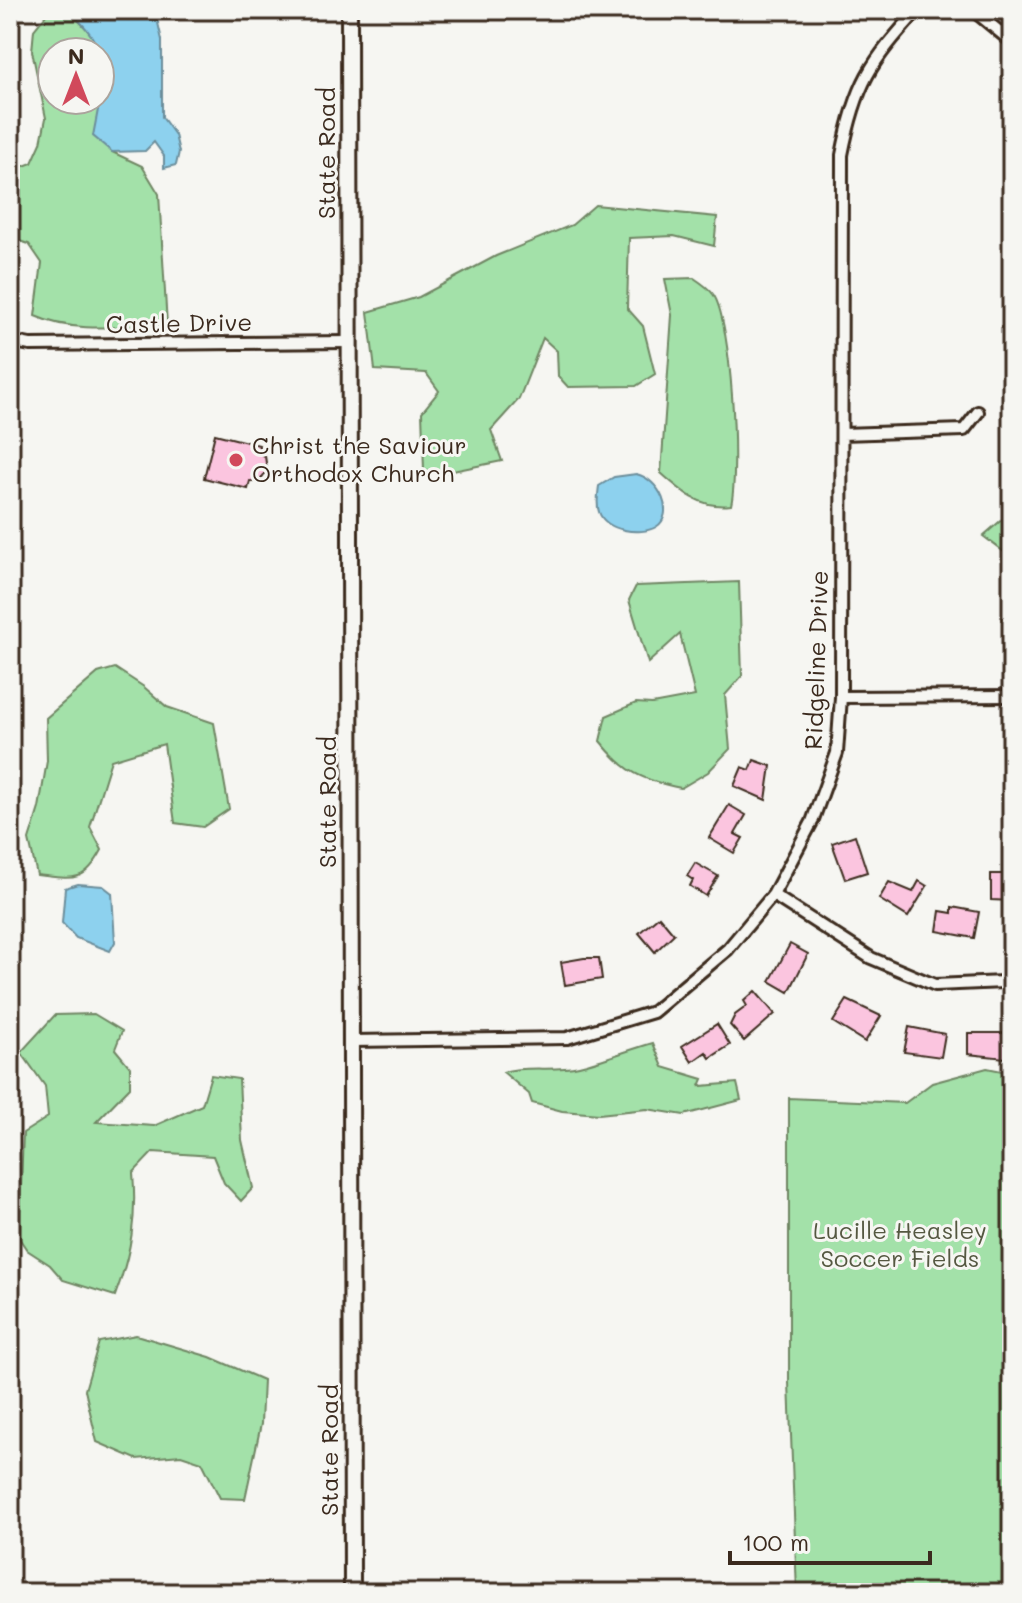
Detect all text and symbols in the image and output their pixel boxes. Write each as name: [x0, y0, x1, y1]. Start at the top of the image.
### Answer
north arrow: [36, 36, 116, 116]
text: N: [68, 41, 84, 70]
street label: State Road: [310, 87, 341, 219]
street label: Castle Drive: [106, 306, 252, 339]
place label: Christ the Saviour Orthodox Church: [252, 429, 467, 488]
marker: Christ the Saviour Orthodox Church: [227, 451, 245, 469]
street label: Ridgeline Drive: [797, 570, 834, 750]
street label: State Road: [311, 736, 342, 868]
park label: Lucille Heasley Soccer Fields: [813, 1214, 987, 1273]
street label: State Road: [313, 1384, 344, 1516]
scale bar: [730, 1515, 930, 1565]
text: 100 m: [742, 1526, 809, 1557]

